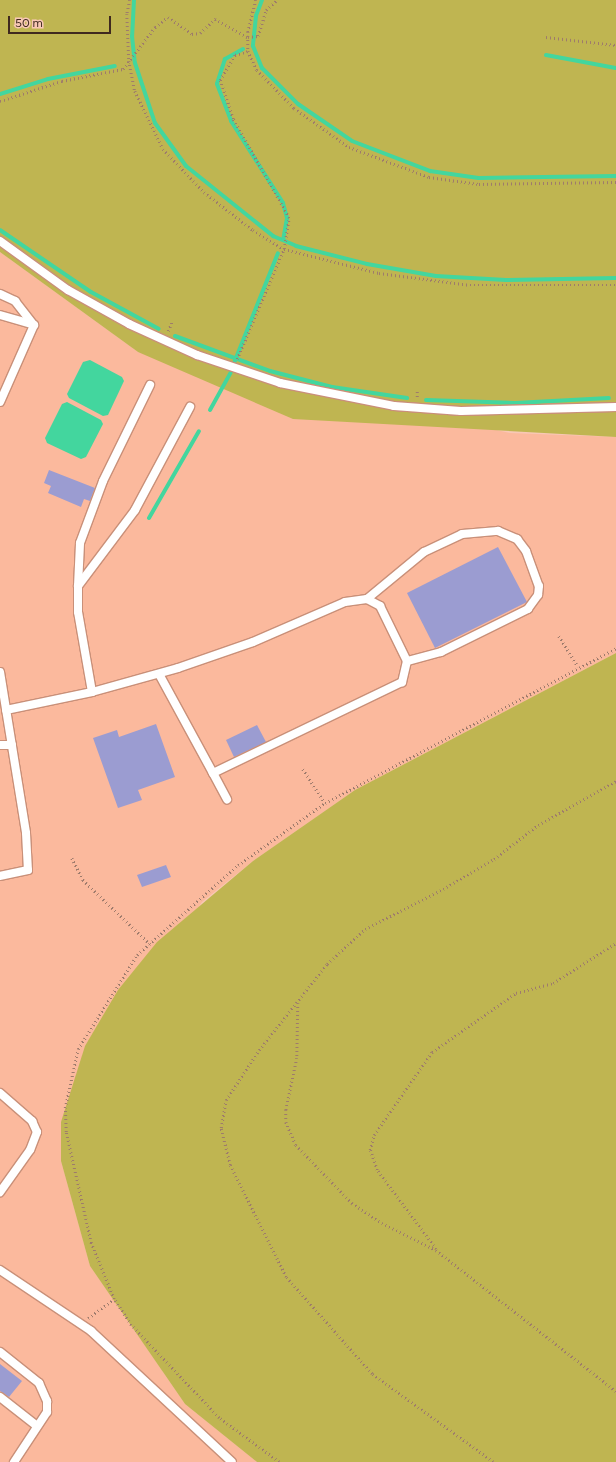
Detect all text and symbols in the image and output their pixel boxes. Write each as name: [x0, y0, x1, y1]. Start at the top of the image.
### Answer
scale bar: [10, 8, 113, 34]
text: 50 m: [15, 16, 43, 30]

